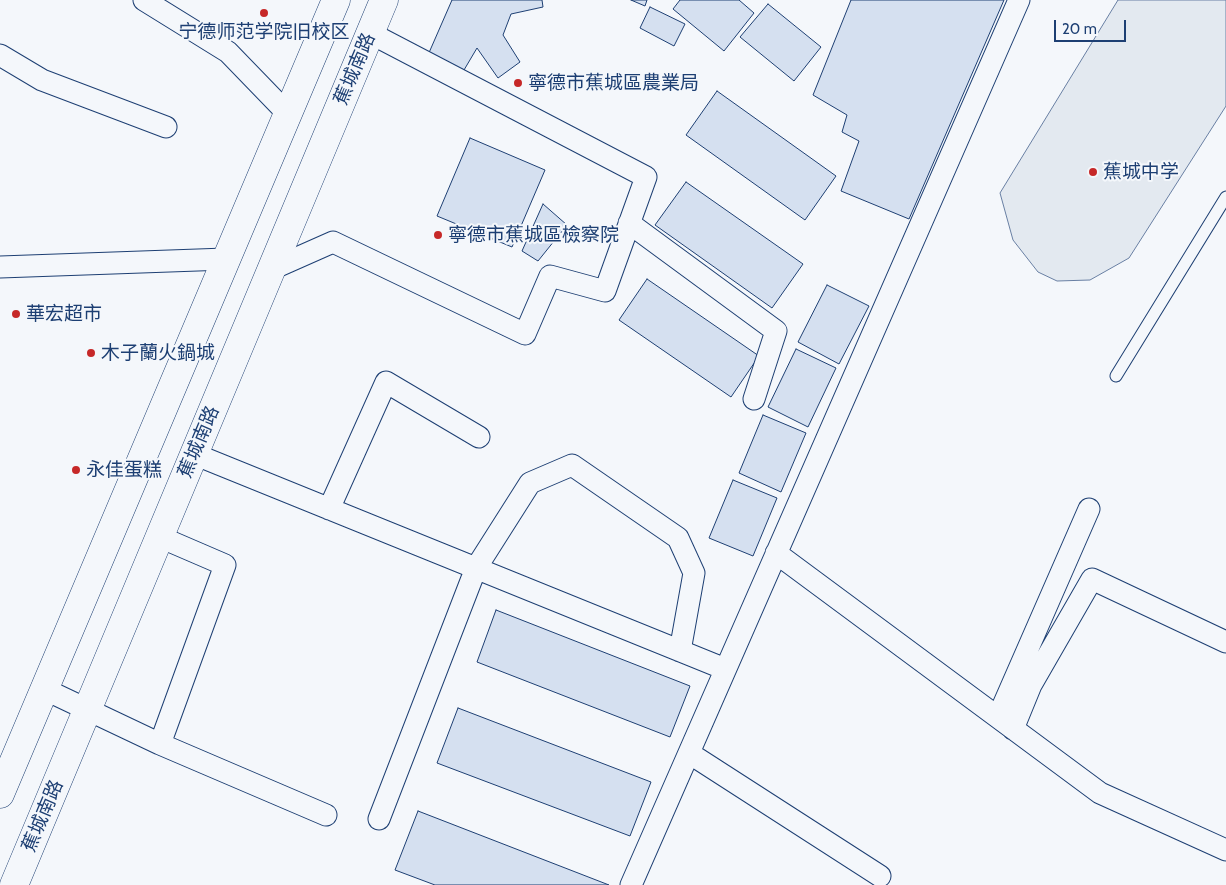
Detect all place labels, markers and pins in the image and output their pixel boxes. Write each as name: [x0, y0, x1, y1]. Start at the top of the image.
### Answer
marker: 宁德师范学院旧校区: [258, 7, 270, 19]
place label: 宁德师范学院旧校区: [179, 21, 349, 43]
place label: 寧德市蕉城區農業局: [528, 72, 699, 94]
marker: 寧德市蕉城區農業局: [512, 77, 524, 89]
place label: 蕉城中学: [1103, 161, 1179, 183]
marker: 蕉城中学: [1087, 166, 1099, 178]
place label: 寧德市蕉城區檢察院: [448, 224, 619, 246]
marker: 寧德市蕉城區檢察院: [432, 229, 444, 241]
place label: 華宏超市: [26, 303, 102, 325]
marker: 華宏超市: [10, 308, 22, 320]
place label: 木子蘭火鍋城: [101, 342, 215, 364]
marker: 木子蘭火鍋城: [85, 347, 97, 359]
place label: 永佳蛋糕: [86, 459, 162, 481]
marker: 永佳蛋糕: [70, 464, 82, 476]

